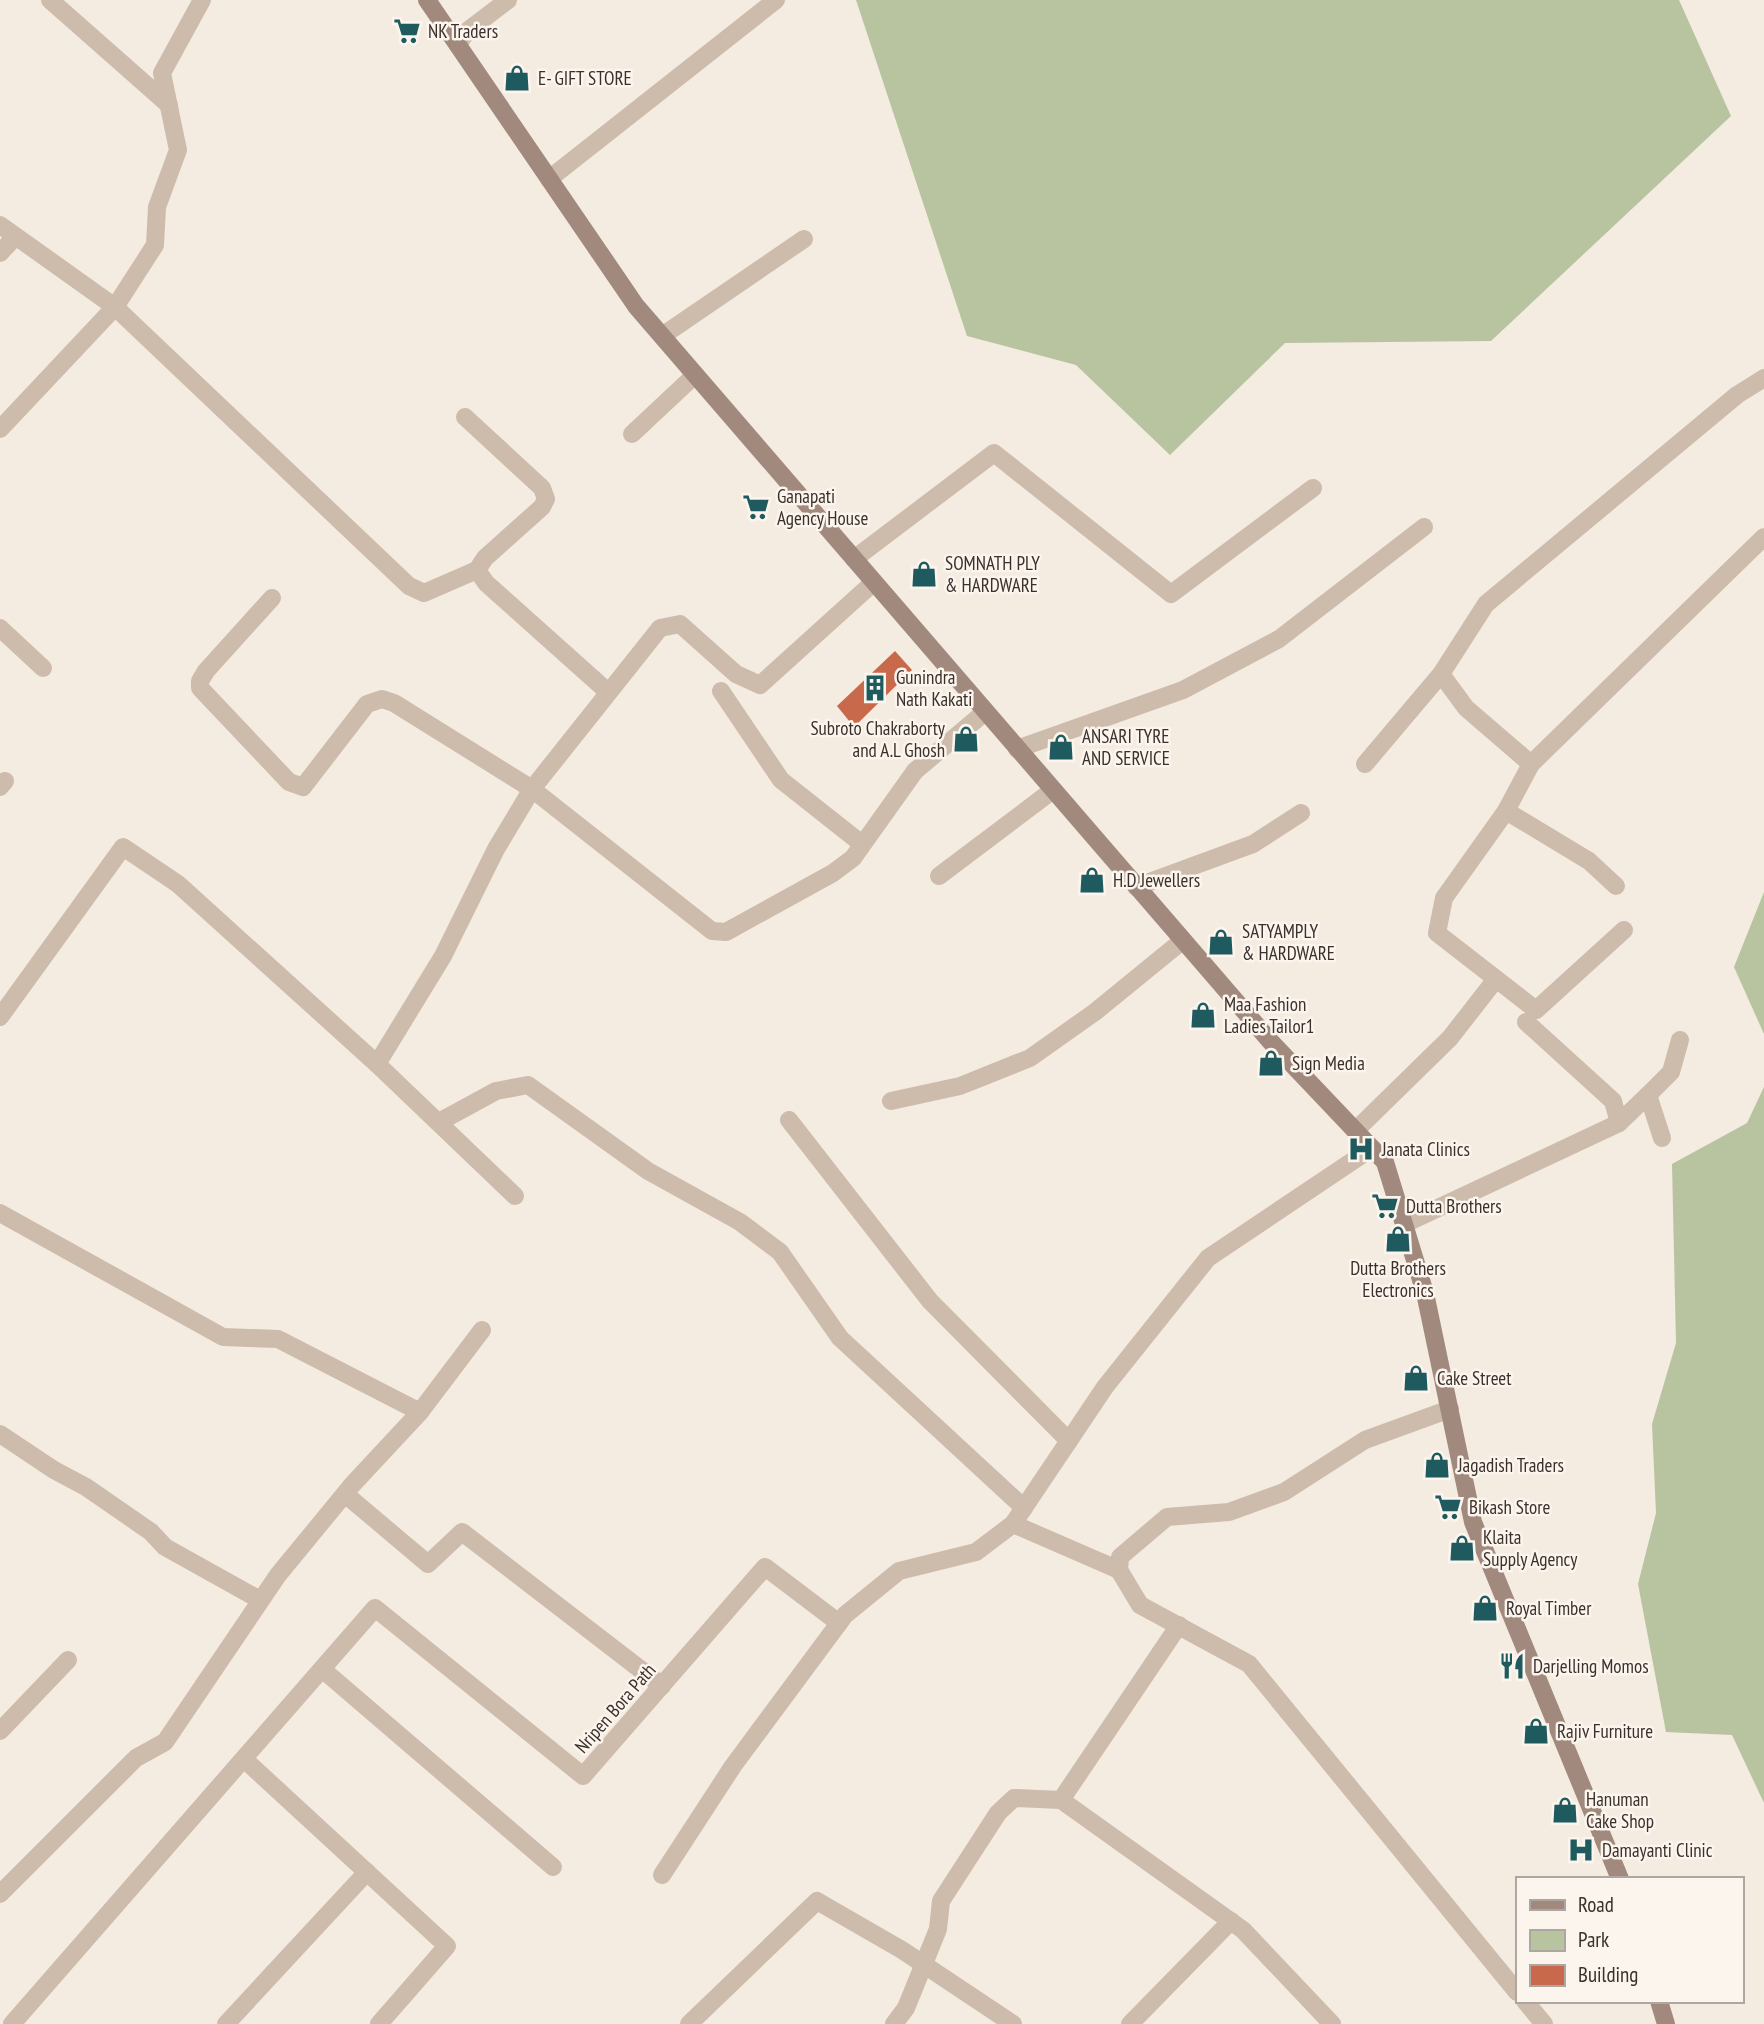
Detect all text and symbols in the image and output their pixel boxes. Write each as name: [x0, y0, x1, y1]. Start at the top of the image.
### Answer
supermarket icon: NK Traders: [392, 16, 422, 46]
place label: NK Traders: [428, 19, 498, 43]
shop icon: E- GIFT STORE: [502, 63, 532, 93]
place label: E- GIFT STORE: [538, 66, 632, 90]
place label: Ganapati Agency House: [777, 484, 868, 530]
supermarket icon: Ganapati Agency House: [741, 492, 771, 522]
place label: SOMNATH PLY & HARDWARE: [945, 551, 1040, 597]
shop icon: SOMNATH PLY & HARDWARE: [909, 559, 939, 589]
place label: Gunindra Nath Kakati: [896, 665, 972, 711]
building icon: Gunindra Nath Kakati: [860, 673, 890, 703]
place label: Subroto Chakraborty and A.L Ghosh: [810, 716, 946, 762]
shop icon: Subroto Chakraborty and A.L Ghosh: [951, 724, 981, 754]
place label: ANSARI TYRE AND SERVICE: [1082, 724, 1170, 770]
shop icon: ANSARI TYRE AND SERVICE: [1046, 732, 1076, 762]
shop icon: H.D Jewellers: [1077, 865, 1107, 895]
place label: H.D Jewellers: [1113, 868, 1200, 892]
place label: SATYAMPLY & HARDWARE: [1242, 919, 1335, 965]
shop icon: SATYAMPLY & HARDWARE: [1206, 927, 1236, 957]
place label: Maa Fashion Ladies Tailor1: [1224, 992, 1314, 1038]
shop icon: Maa Fashion Ladies Tailor1: [1188, 1000, 1218, 1030]
shop icon: Sign Media: [1256, 1048, 1286, 1078]
place label: Sign Media: [1292, 1051, 1365, 1075]
hospital icon: Janata Clinics: [1346, 1134, 1376, 1164]
place label: Janata Clinics: [1381, 1137, 1470, 1161]
supermarket icon: Dutta Brothers: [1370, 1191, 1400, 1221]
place label: Dutta Brothers: [1406, 1194, 1502, 1218]
shop icon: Dutta Brothers Electronics: [1383, 1224, 1413, 1254]
place label: Dutta Brothers Electronics: [1350, 1256, 1446, 1302]
shop icon: Cake Street: [1401, 1363, 1431, 1393]
place label: Cake Street: [1437, 1366, 1512, 1390]
shop icon: Jagadish Traders: [1422, 1450, 1452, 1480]
place label: Jagadish Traders: [1457, 1453, 1564, 1477]
supermarket icon: Bikash Store: [1433, 1492, 1463, 1522]
place label: Bikash Store: [1469, 1495, 1550, 1519]
place label: Klaita Supply Agency: [1483, 1525, 1578, 1571]
shop icon: Klaita Supply Agency: [1447, 1533, 1477, 1563]
shop icon: Royal Timber: [1470, 1593, 1500, 1623]
place label: Royal Timber: [1506, 1596, 1592, 1620]
restaurant icon: Darjelling Momos: [1497, 1651, 1527, 1681]
place label: Darjelling Momos: [1533, 1654, 1649, 1678]
street label: Nripen Bora Path: [569, 1658, 661, 1758]
shop icon: Rajiv Furniture: [1521, 1716, 1551, 1746]
place label: Rajiv Furniture: [1557, 1719, 1653, 1743]
place label: Hanuman Cake Shop: [1586, 1787, 1654, 1833]
shop icon: Hanuman Cake Shop: [1550, 1795, 1580, 1825]
hospital icon: Damayanti Clinic: [1566, 1835, 1596, 1865]
place label: Damayanti Clinic: [1602, 1838, 1713, 1862]
legend: [1516, 1877, 1743, 2003]
text: Road: [1578, 1891, 1614, 1918]
text: Park: [1578, 1926, 1609, 1953]
text: Building: [1578, 1961, 1638, 1988]

